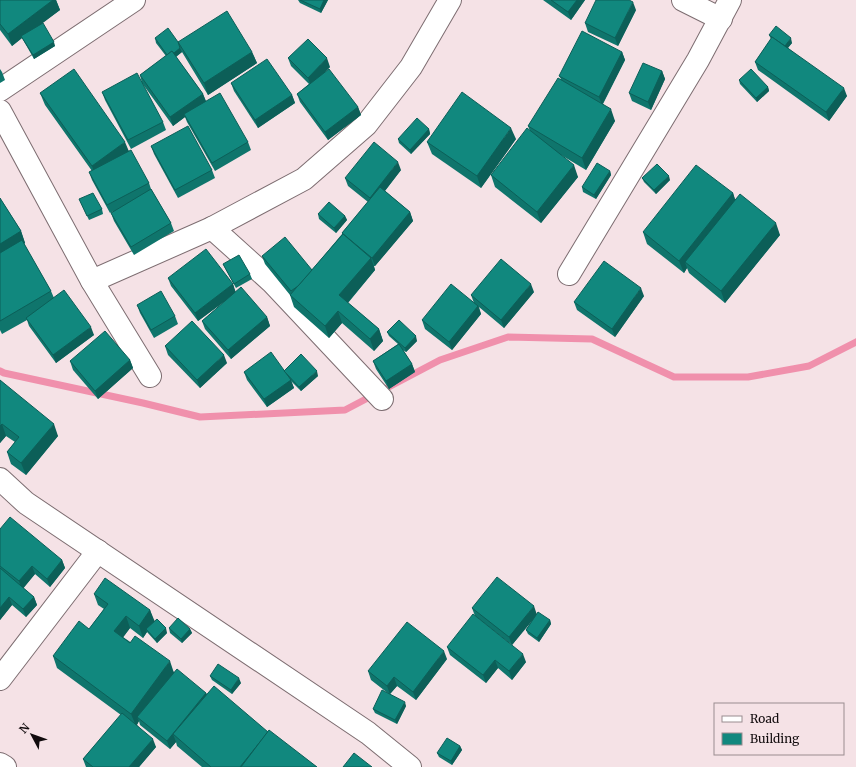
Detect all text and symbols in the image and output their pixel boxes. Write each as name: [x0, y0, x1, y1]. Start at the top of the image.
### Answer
legend: [714, 703, 844, 755]
text: Road: [750, 711, 779, 726]
north arrow: [12, 715, 52, 755]
text: N: [16, 720, 33, 736]
text: Building: [750, 731, 800, 746]

